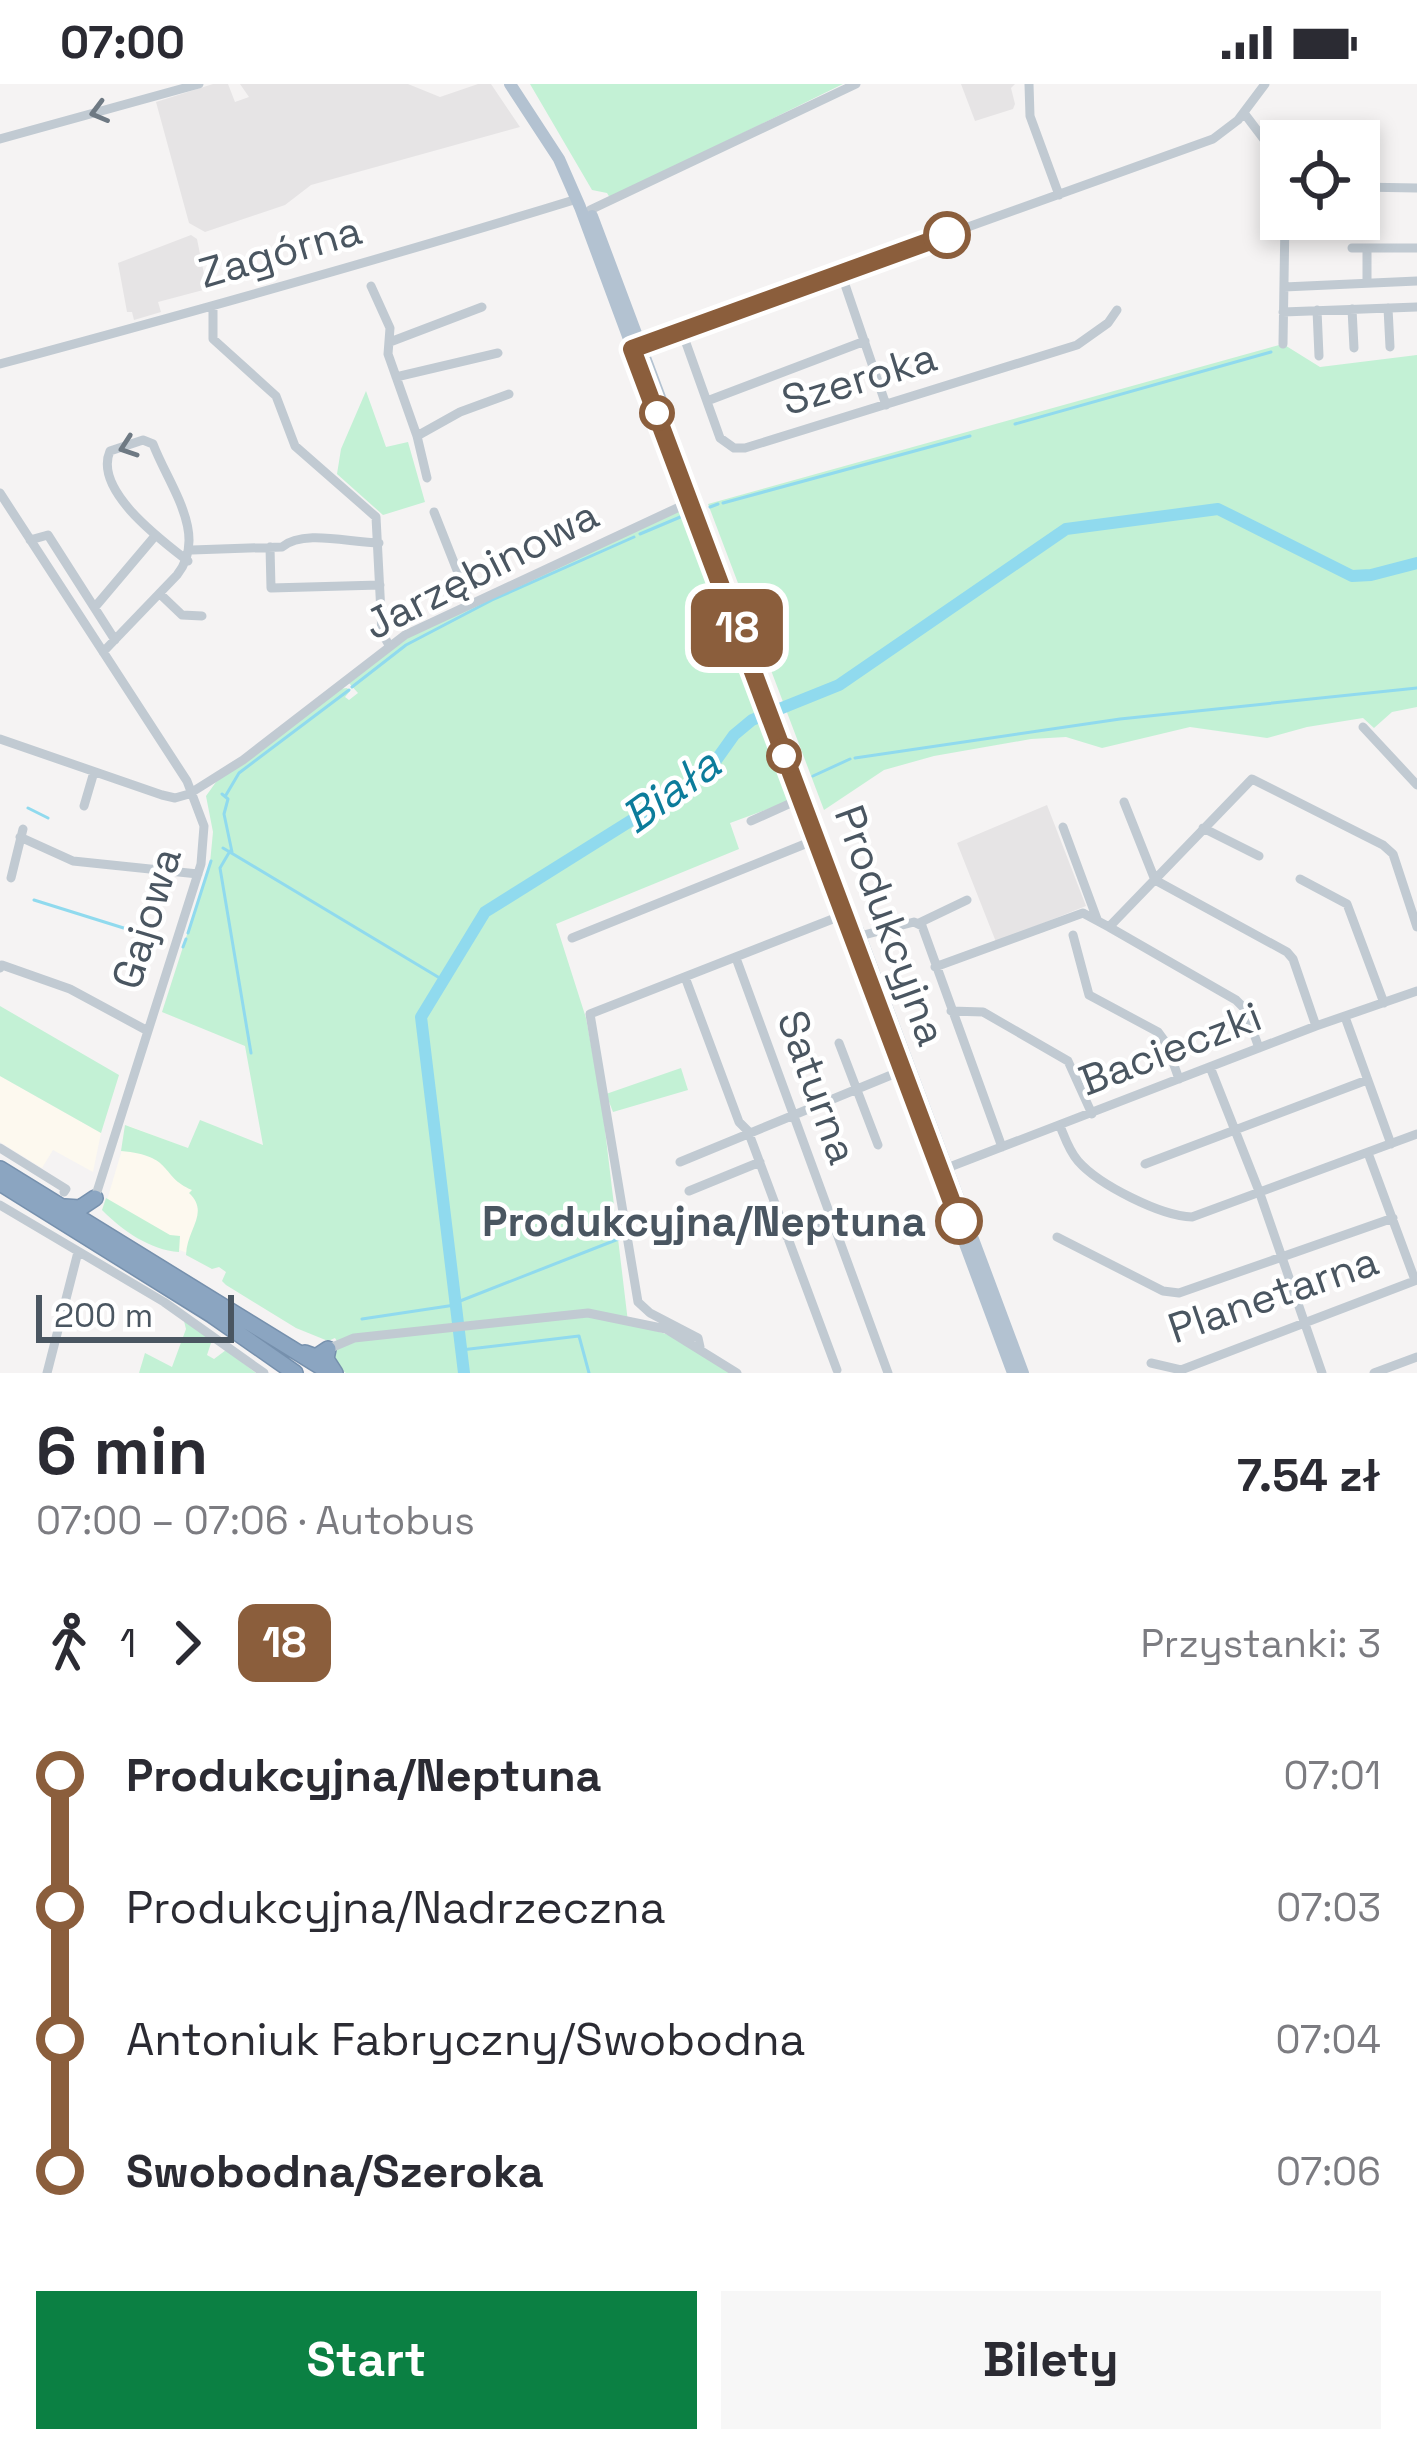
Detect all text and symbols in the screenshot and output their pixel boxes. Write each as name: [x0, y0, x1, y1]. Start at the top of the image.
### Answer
text: 07:00: [60, 14, 185, 71]
one-way arrow: [90, 97, 110, 122]
map controls: [1260, 120, 1380, 240]
button: locate: [1260, 120, 1380, 240]
street label: Zagórna: [193, 203, 367, 300]
unlabelled marker: [925, 213, 969, 257]
street label: Szeroka: [775, 330, 943, 427]
unlabelled marker: [641, 397, 673, 429]
one-way arrow: [118, 432, 139, 457]
street label: Jarzębinowa: [355, 488, 607, 651]
line badge: 18: [683, 589, 791, 667]
text: 18: [715, 601, 759, 654]
water label: Biała: [610, 735, 732, 845]
unlabelled marker: [768, 740, 800, 772]
street label: Produkcyjna: [823, 798, 958, 1052]
street label: Gajowa: [100, 841, 193, 995]
street label: Bacieczki: [1072, 990, 1269, 1107]
street label: Saturna: [765, 1003, 870, 1171]
place label: Produkcyjna/Neptuna: [482, 1195, 926, 1248]
marker: Produkcyjna/Neptuna: [937, 1199, 981, 1243]
street label: Planetarna: [1161, 1234, 1385, 1355]
scale bar: [36, 1289, 234, 1342]
text: 200 m: [54, 1295, 153, 1337]
text: 6 min: [36, 1409, 208, 1493]
text: 7.54 zł: [1237, 1447, 1381, 1504]
text: 07:00 – 07:06 · Autobus: [36, 1496, 475, 1545]
icon: walk: [36, 1610, 102, 1676]
icon: forward: [154, 1610, 220, 1676]
text: 18: [262, 1616, 307, 1669]
text: 1: [120, 1619, 136, 1668]
text: Przystanki: 3: [1140, 1619, 1381, 1668]
text: Produkcyjna/Neptuna: [126, 1747, 602, 1804]
text: 07:01: [1284, 1751, 1381, 1800]
text: Produkcyjna/Nadrzeczna: [126, 1879, 666, 1936]
text: 07:03: [1276, 1883, 1381, 1932]
text: Antoniuk Fabryczny/Swobodna: [126, 2011, 805, 2068]
text: 07:04: [1275, 2015, 1381, 2064]
text: Swobodna/Szeroka: [126, 2143, 544, 2200]
text: 07:06: [1276, 2147, 1381, 2196]
button: Start: [36, 2291, 697, 2429]
button: Bilety: [721, 2291, 1381, 2429]

